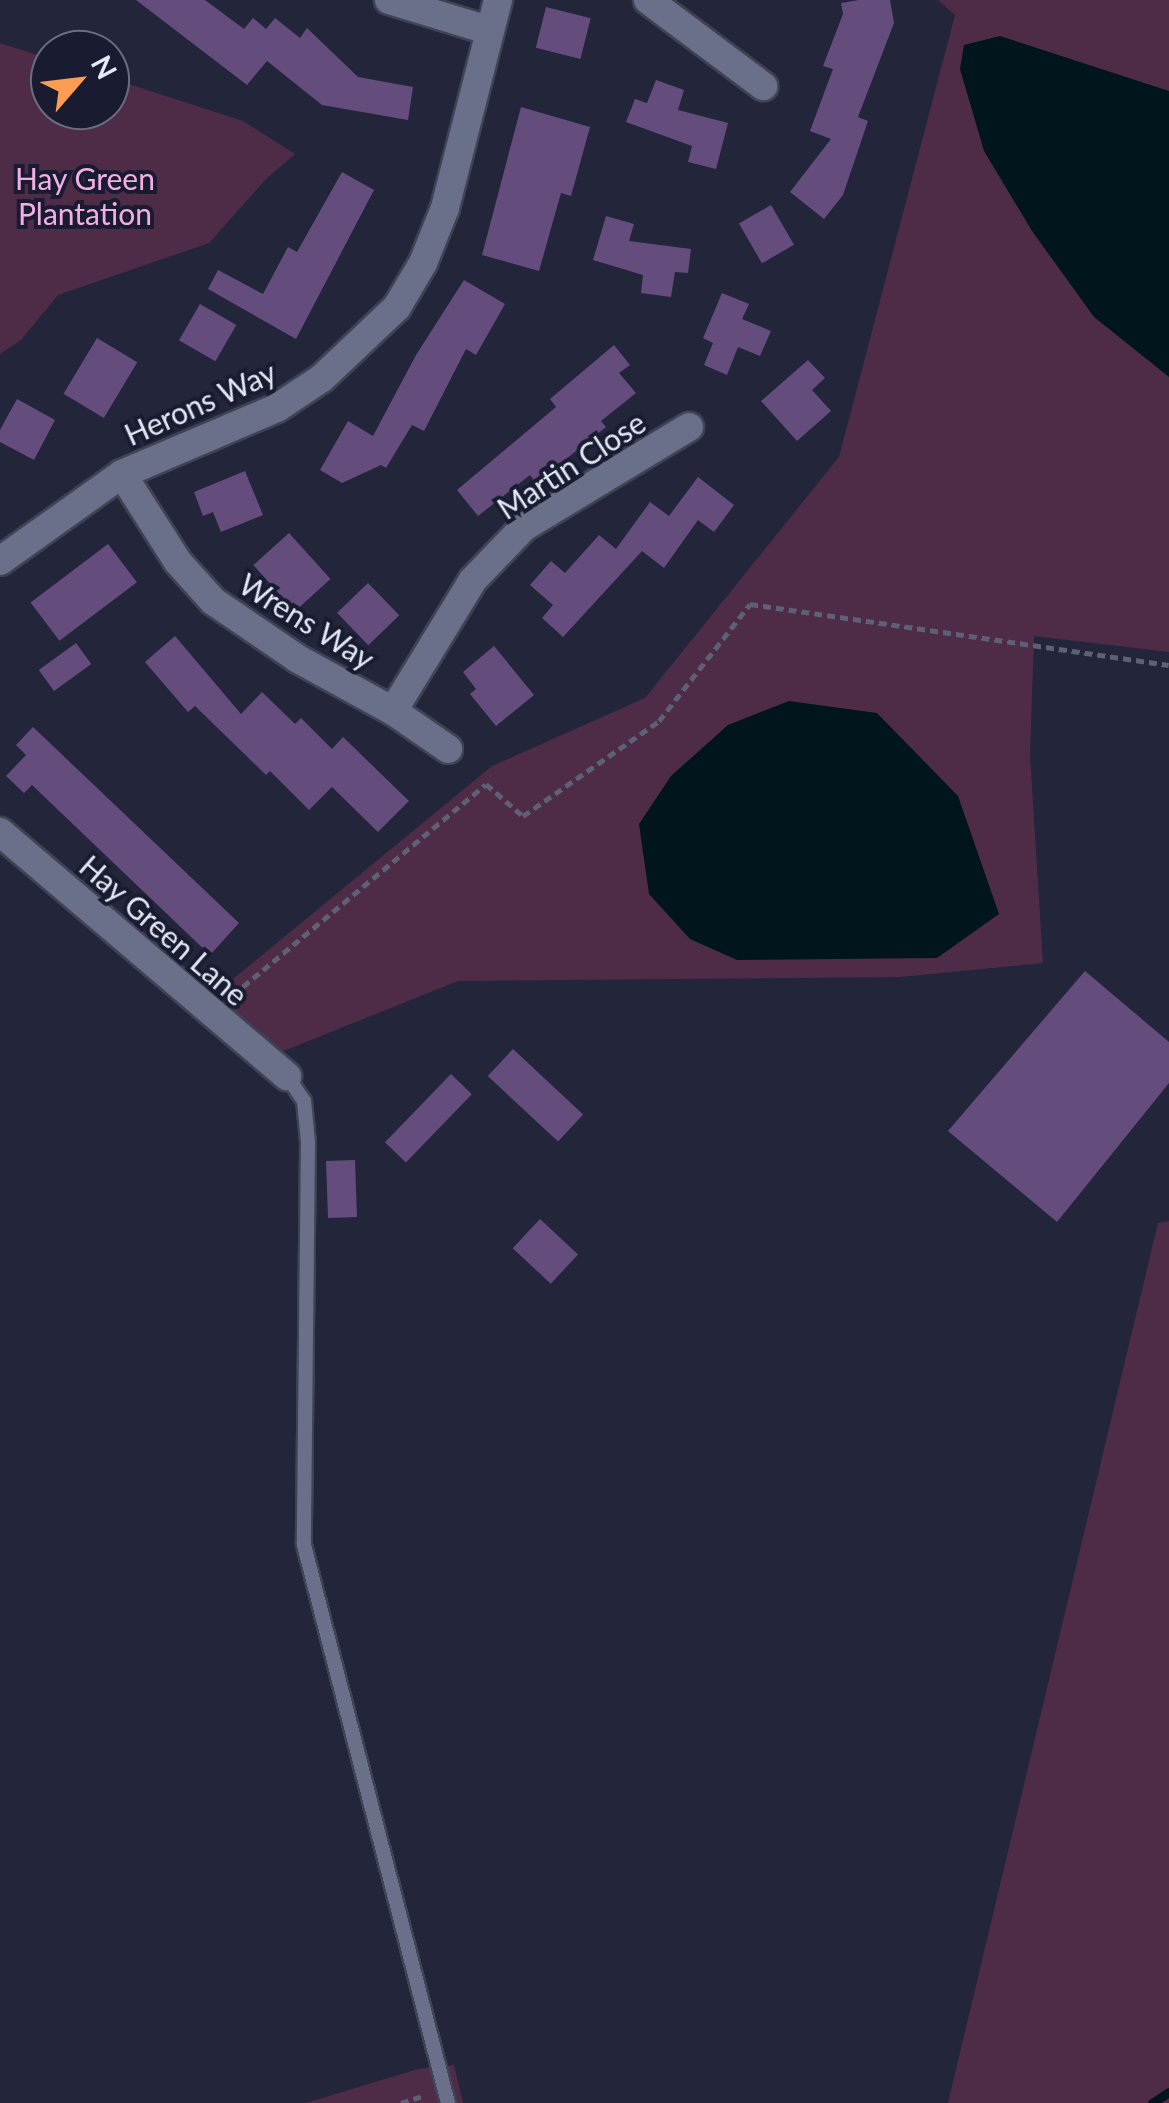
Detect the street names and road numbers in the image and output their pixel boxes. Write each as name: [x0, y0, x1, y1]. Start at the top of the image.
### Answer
street label: Herons Way: [119, 354, 281, 452]
street label: Martin Close: [490, 404, 652, 526]
street label: Wrens Way: [233, 565, 381, 677]
street label: Hay Green Lane: [73, 847, 255, 1013]

